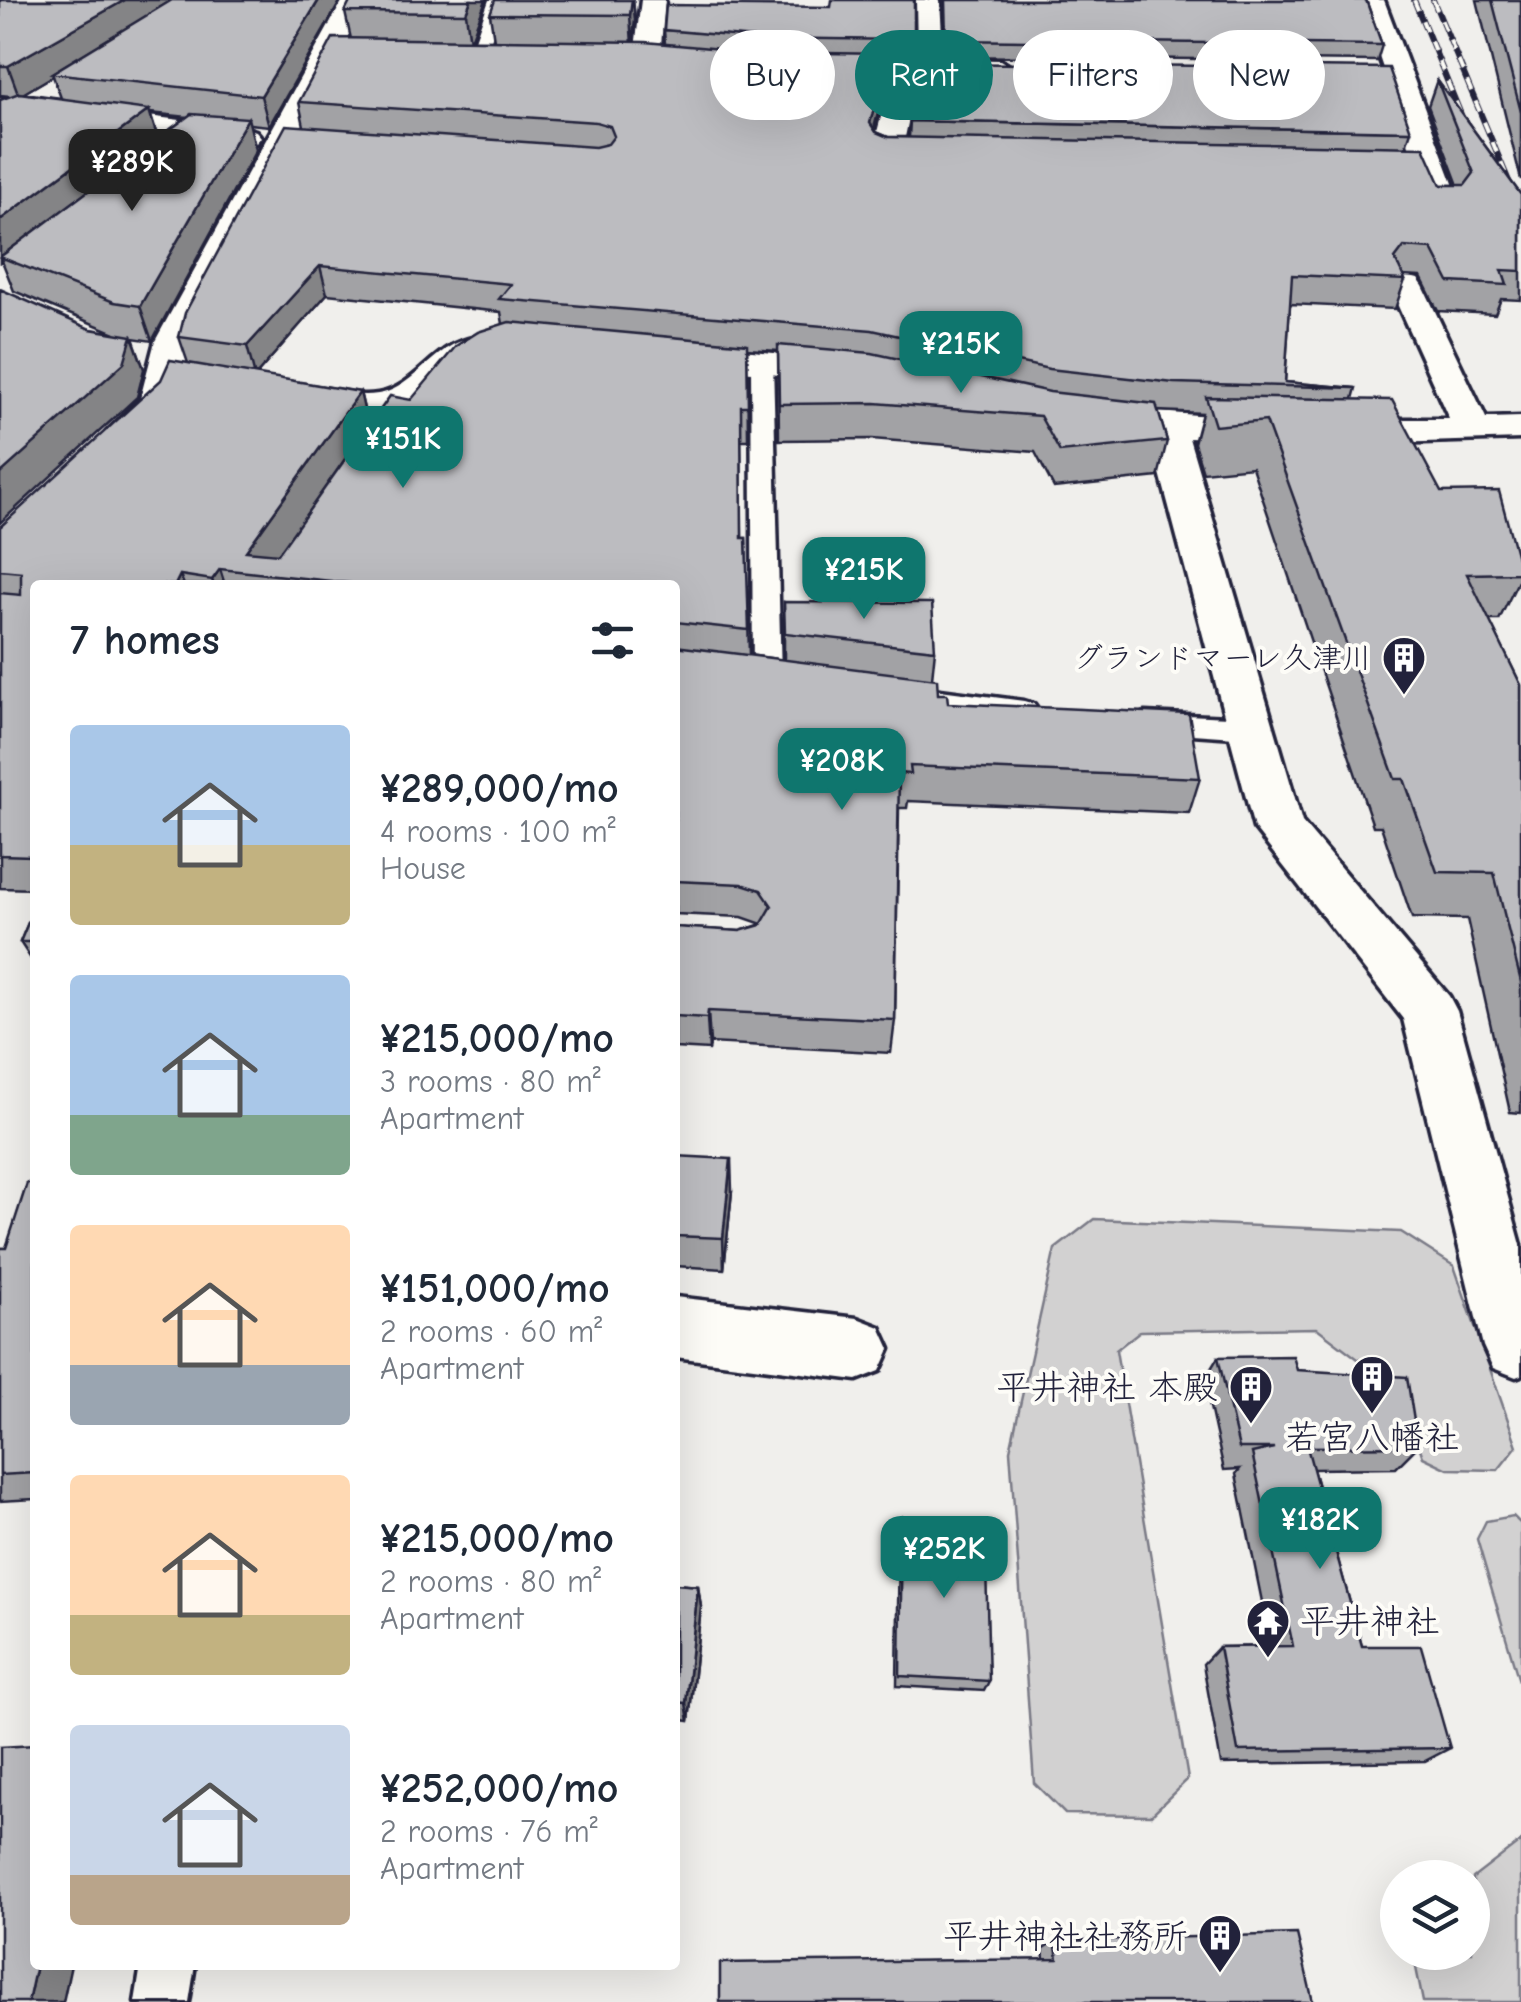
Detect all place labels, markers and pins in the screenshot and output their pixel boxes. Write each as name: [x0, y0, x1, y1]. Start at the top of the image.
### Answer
pin: ¥289K: [62, 129, 202, 214]
pin: ¥215K: [891, 311, 1031, 396]
pin: ¥151K: [333, 406, 473, 491]
pin: ¥215K: [794, 537, 934, 622]
building icon: グランドマーレ久津川: [1381, 635, 1427, 696]
place label: グランドマーレ久津川: [1073, 641, 1372, 676]
pin: ¥208K: [772, 728, 912, 813]
building icon: 若宮八幡社: [1349, 1354, 1395, 1415]
building icon: 平井神社 本殿: [1228, 1364, 1274, 1425]
place label: 平井神社 本殿: [996, 1367, 1218, 1408]
place label: 若宮八幡社: [1284, 1417, 1460, 1458]
pin: ¥182K: [1250, 1487, 1390, 1572]
pin: ¥252K: [874, 1516, 1014, 1601]
temple icon: 平井神社: [1245, 1598, 1291, 1659]
place label: 平井神社: [1300, 1601, 1440, 1642]
building icon: 平井神社社務所: [1197, 1913, 1243, 1974]
place label: 平井神社社務所: [943, 1916, 1188, 1957]

